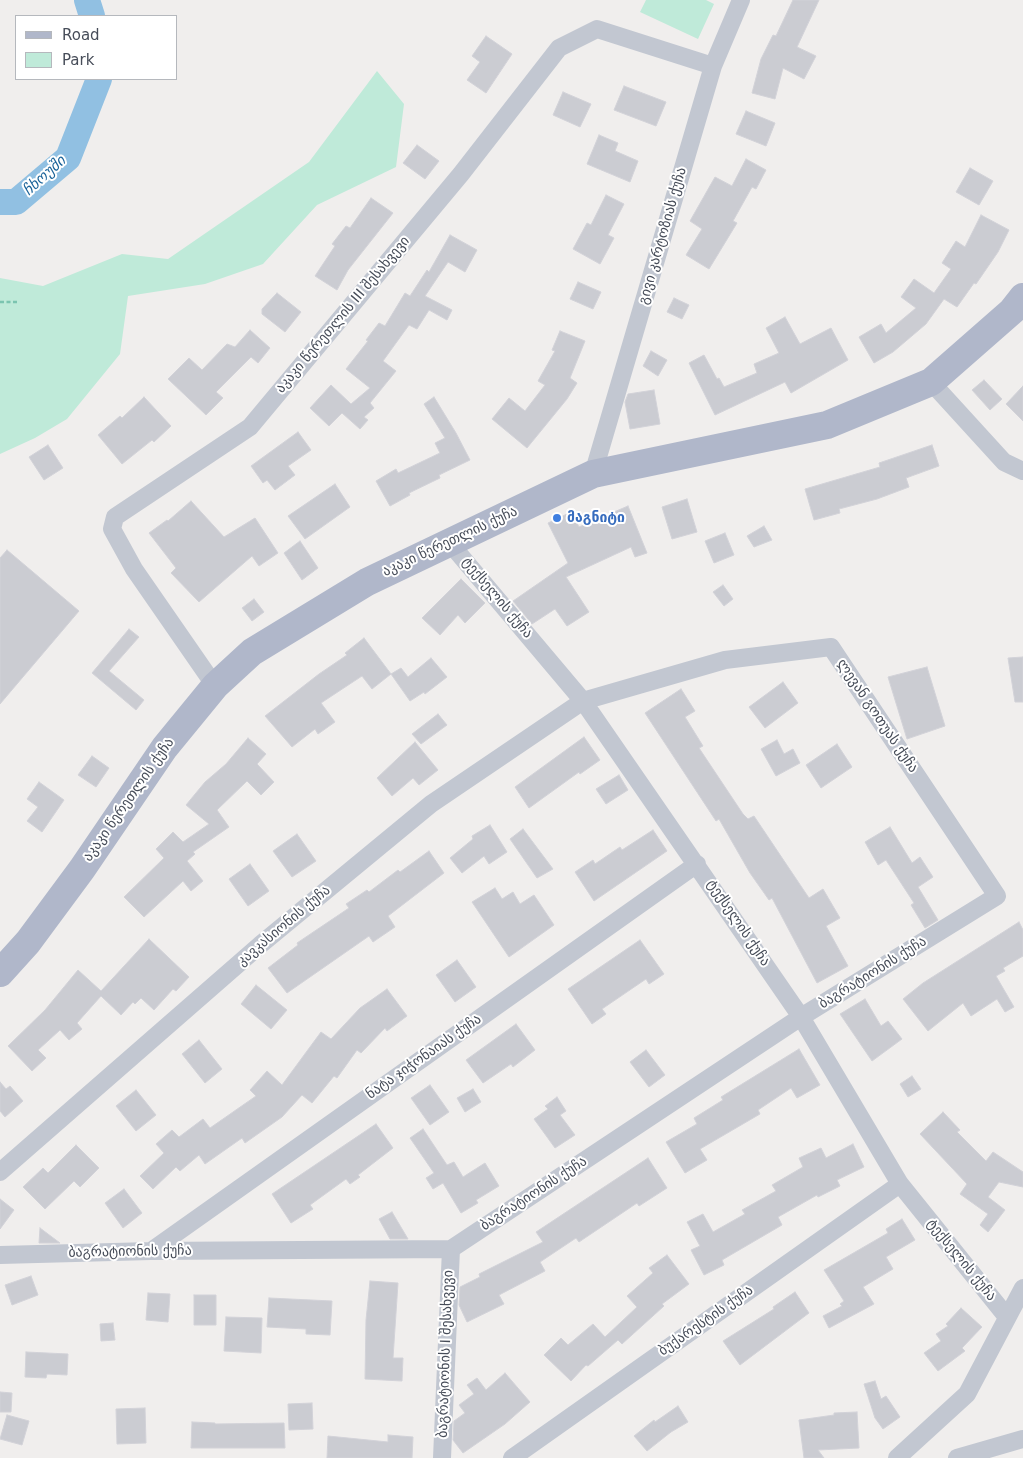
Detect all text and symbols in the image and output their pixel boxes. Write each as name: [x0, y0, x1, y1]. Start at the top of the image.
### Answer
legend: [15, 15, 178, 80]
text: Road: [62, 26, 100, 44]
text: Park: [62, 51, 94, 69]
water label: ჩხოუში: [20, 152, 70, 200]
street label: გივი კარტოზიას ქუჩა: [635, 166, 691, 306]
street label: აკაკი წერეთლის III შესახვევი: [272, 233, 414, 397]
street label: აკაკი წერეთლის ქუჩა: [380, 503, 520, 581]
place label: მაგნიტი: [567, 510, 625, 526]
marker: მაგნიტი: [551, 512, 563, 524]
street label: ტექსელის ქუჩა: [458, 554, 536, 642]
street label: ლევან გოთუას ქუჩა: [833, 656, 921, 776]
street label: აკაკი წერეთლის ქუჩა: [80, 735, 178, 865]
street label: ტექსელის ქუჩა: [703, 877, 773, 969]
street label: კავკასიონის ქუჩა: [234, 882, 334, 970]
street label: ბაგრატიონის ქუჩა: [816, 933, 930, 1013]
street label: ნატა ჯიჭონაიას ქუჩა: [363, 1011, 485, 1103]
street label: ბაგრატიონის ქუჩა: [478, 1153, 590, 1235]
street label: ტექსელის ქუჩა: [923, 1216, 999, 1304]
street label: ბაგრატიონის ქუჩა: [68, 1243, 192, 1261]
street label: ბაგრატიონის I შესახვევი: [435, 1270, 457, 1438]
street label: ბუქარესტის ქუჩა: [656, 1282, 756, 1360]

